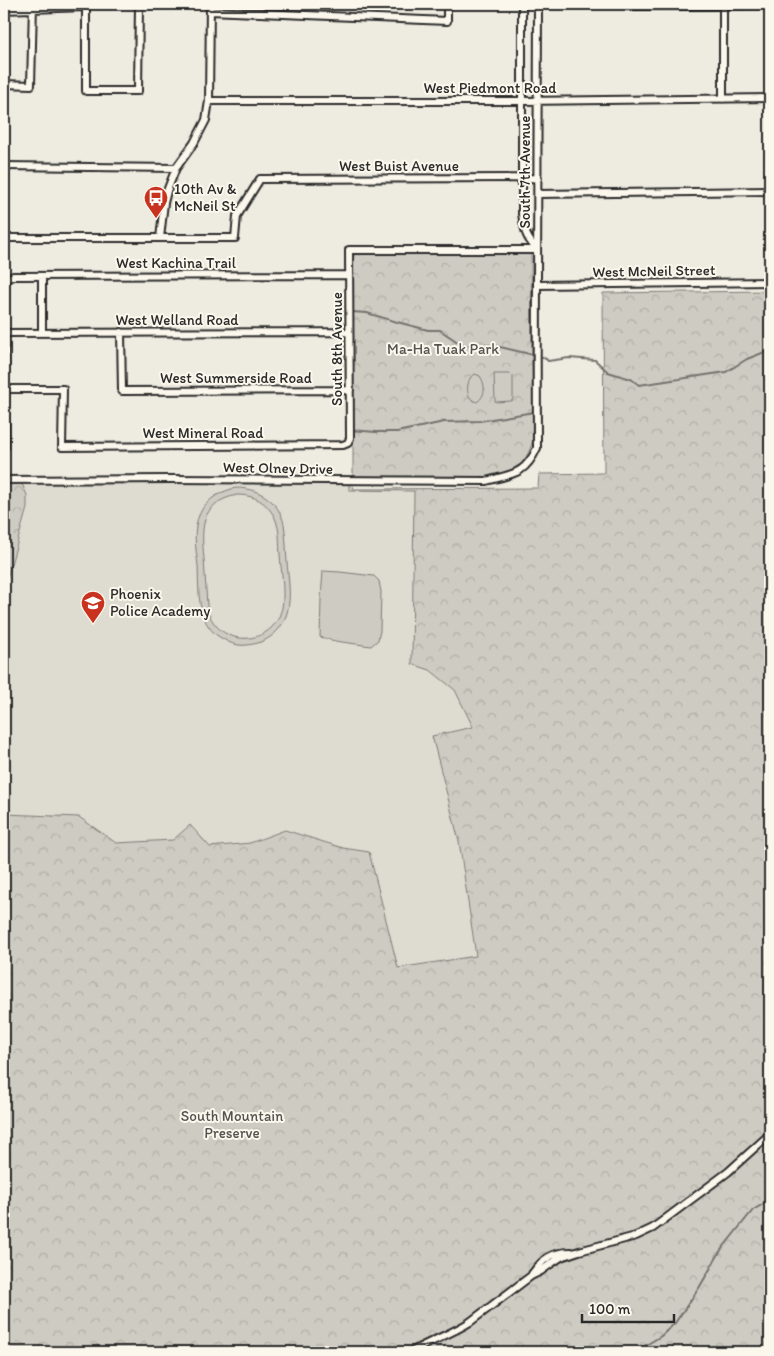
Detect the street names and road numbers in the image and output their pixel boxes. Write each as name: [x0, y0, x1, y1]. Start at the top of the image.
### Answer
street label: West Piedmont Road: [424, 79, 557, 97]
street label: South 7th Avenue: [516, 115, 534, 229]
street label: West Buist Avenue: [339, 157, 459, 175]
street label: West Kachina Trail: [116, 254, 237, 272]
street label: West McNeil Street: [592, 261, 716, 281]
street label: South 8th Avenue: [328, 292, 346, 406]
street label: West Welland Road: [115, 311, 239, 329]
street label: West Summerside Road: [160, 369, 312, 387]
street label: West Mineral Road: [143, 424, 263, 442]
street label: West Olney Drive: [223, 458, 333, 478]

